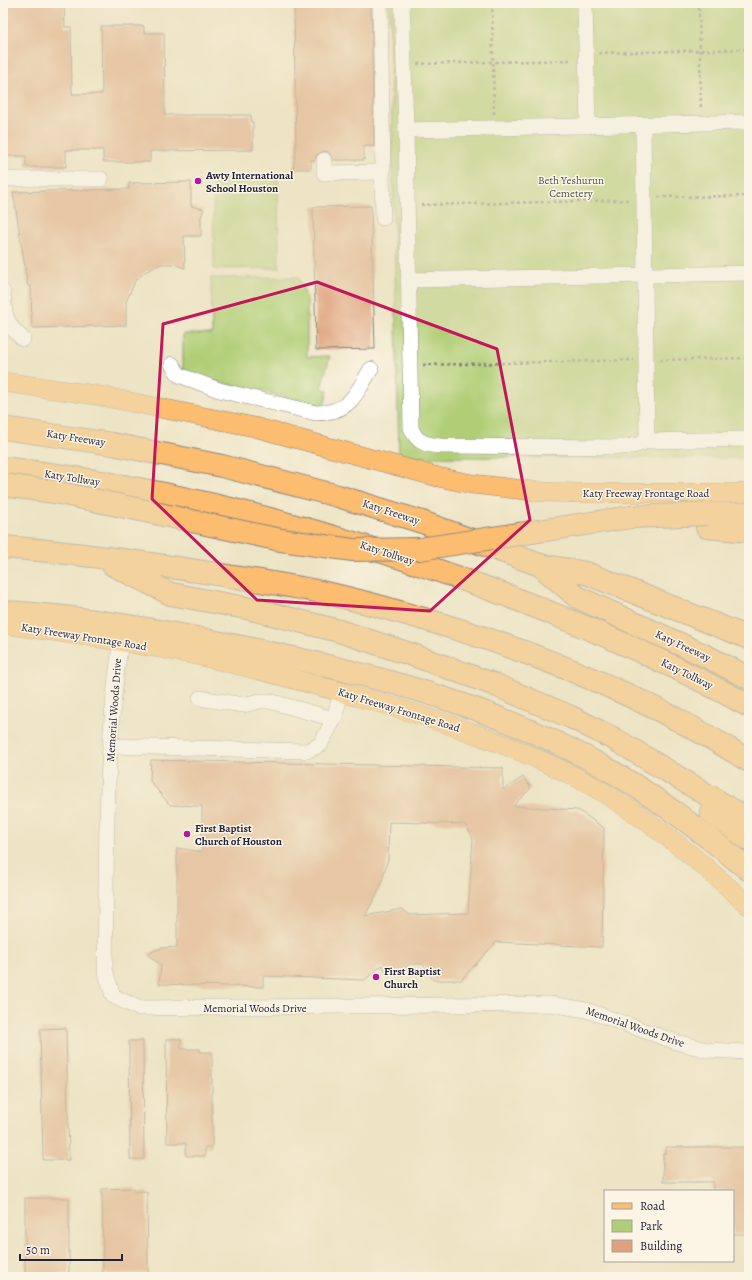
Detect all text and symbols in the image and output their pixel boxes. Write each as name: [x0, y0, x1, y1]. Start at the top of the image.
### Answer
place label: Awty International School Houston: [205, 168, 293, 196]
park label: Beth Yeshurun Cemetery: [538, 173, 604, 201]
marker: Awty International School Houston: [193, 176, 203, 186]
street label: Katy Freeway: [45, 426, 107, 450]
street label: Katy Tollway: [43, 466, 101, 490]
street label: Katy Freeway Frontage Road: [583, 486, 710, 501]
street label: Katy Freeway: [360, 496, 422, 528]
street label: Katy Tollway: [358, 537, 416, 569]
street label: Katy Freeway Frontage Road: [20, 620, 148, 654]
street label: Katy Freeway: [653, 627, 713, 665]
street label: Katy Tollway: [658, 655, 716, 693]
street label: Memorial Woods Drive: [103, 658, 125, 762]
street label: Katy Freeway Frontage Road: [336, 684, 462, 736]
place label: First Baptist Church of Houston: [195, 821, 282, 849]
marker: First Baptist Church of Houston: [182, 829, 192, 839]
place label: First Baptist Church: [384, 964, 441, 992]
marker: First Baptist Church: [371, 972, 381, 982]
street label: Memorial Woods Drive: [203, 1001, 307, 1016]
street label: Memorial Woods Drive: [584, 1003, 686, 1051]
legend: [604, 1190, 734, 1262]
text: Road: [640, 1198, 666, 1214]
text: Park: [640, 1218, 663, 1234]
scale bar: [20, 1236, 122, 1262]
text: Building: [640, 1238, 682, 1254]
text: 50 m: [26, 1242, 50, 1258]

